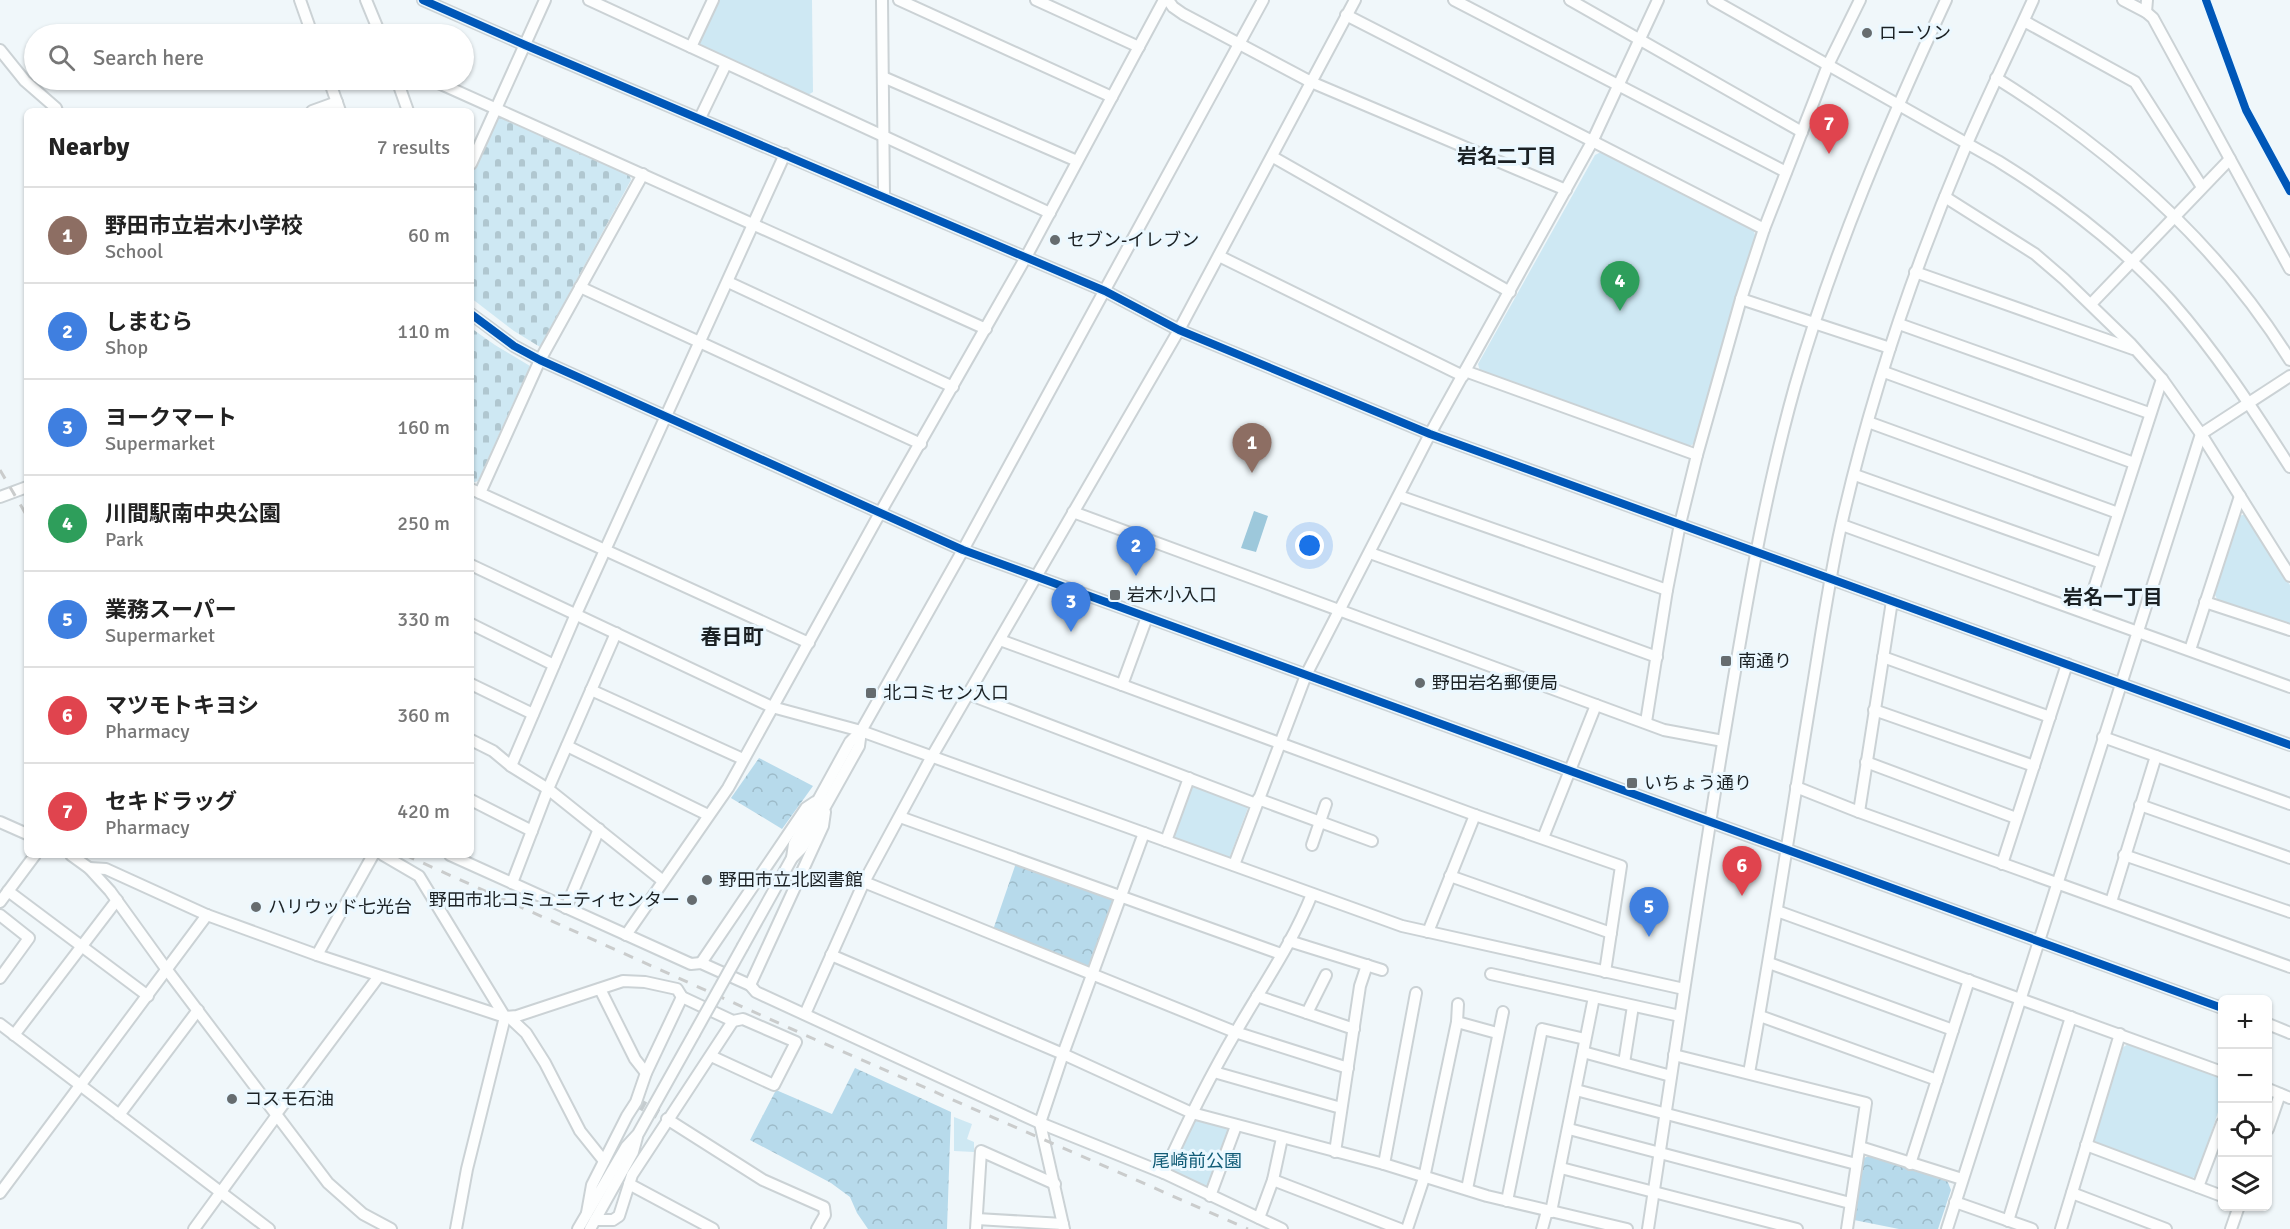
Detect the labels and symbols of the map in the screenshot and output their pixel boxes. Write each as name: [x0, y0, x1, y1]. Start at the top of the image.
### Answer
place label: ローソン: [1879, 22, 1951, 44]
marker: ローソン: [1860, 26, 1874, 40]
pin: 7: [1810, 104, 1848, 154]
district label: 岩名二丁目: [1457, 144, 1557, 169]
place label: セブン-イレブン: [1067, 229, 1199, 251]
marker: セブン-イレブン: [1048, 233, 1062, 247]
pin: 4: [1600, 262, 1640, 311]
pin: 1: [1232, 424, 1272, 473]
pin: 2: [1116, 526, 1156, 576]
your location: [1295, 531, 1324, 560]
pin: 3: [1052, 582, 1090, 632]
place label: 岩木小入口: [1127, 584, 1217, 606]
district label: 岩名一丁目: [2063, 585, 2163, 610]
marker: 岩木小入口: [1108, 588, 1122, 602]
district label: 春日町: [701, 624, 764, 650]
place label: 南通り: [1738, 650, 1792, 672]
marker: 南通り: [1719, 654, 1733, 668]
place label: 野田岩名郵便局: [1432, 672, 1558, 694]
marker: 野田岩名郵便局: [1413, 676, 1427, 690]
place label: 北コミセン入口: [883, 682, 1009, 704]
marker: 北コミセン入口: [864, 686, 878, 700]
place label: いちょう通り: [1644, 772, 1752, 794]
marker: いちょう通り: [1625, 776, 1639, 790]
pin: 6: [1722, 846, 1762, 896]
place label: 野田市立北図書館: [719, 869, 863, 891]
marker: 野田市立北図書館: [700, 873, 714, 887]
pin: 5: [1630, 888, 1668, 937]
place label: 野田市北コミュニティセンター: [429, 889, 680, 911]
marker: 野田市北コミュニティセンター: [685, 893, 699, 907]
place label: ハリウッド七光台: [268, 896, 412, 918]
marker: ハリウッド七光台: [249, 900, 263, 914]
place label: コスモ石油: [244, 1088, 334, 1110]
marker: コスモ石油: [225, 1092, 239, 1106]
park label: 尾崎前公園: [1152, 1150, 1242, 1172]

